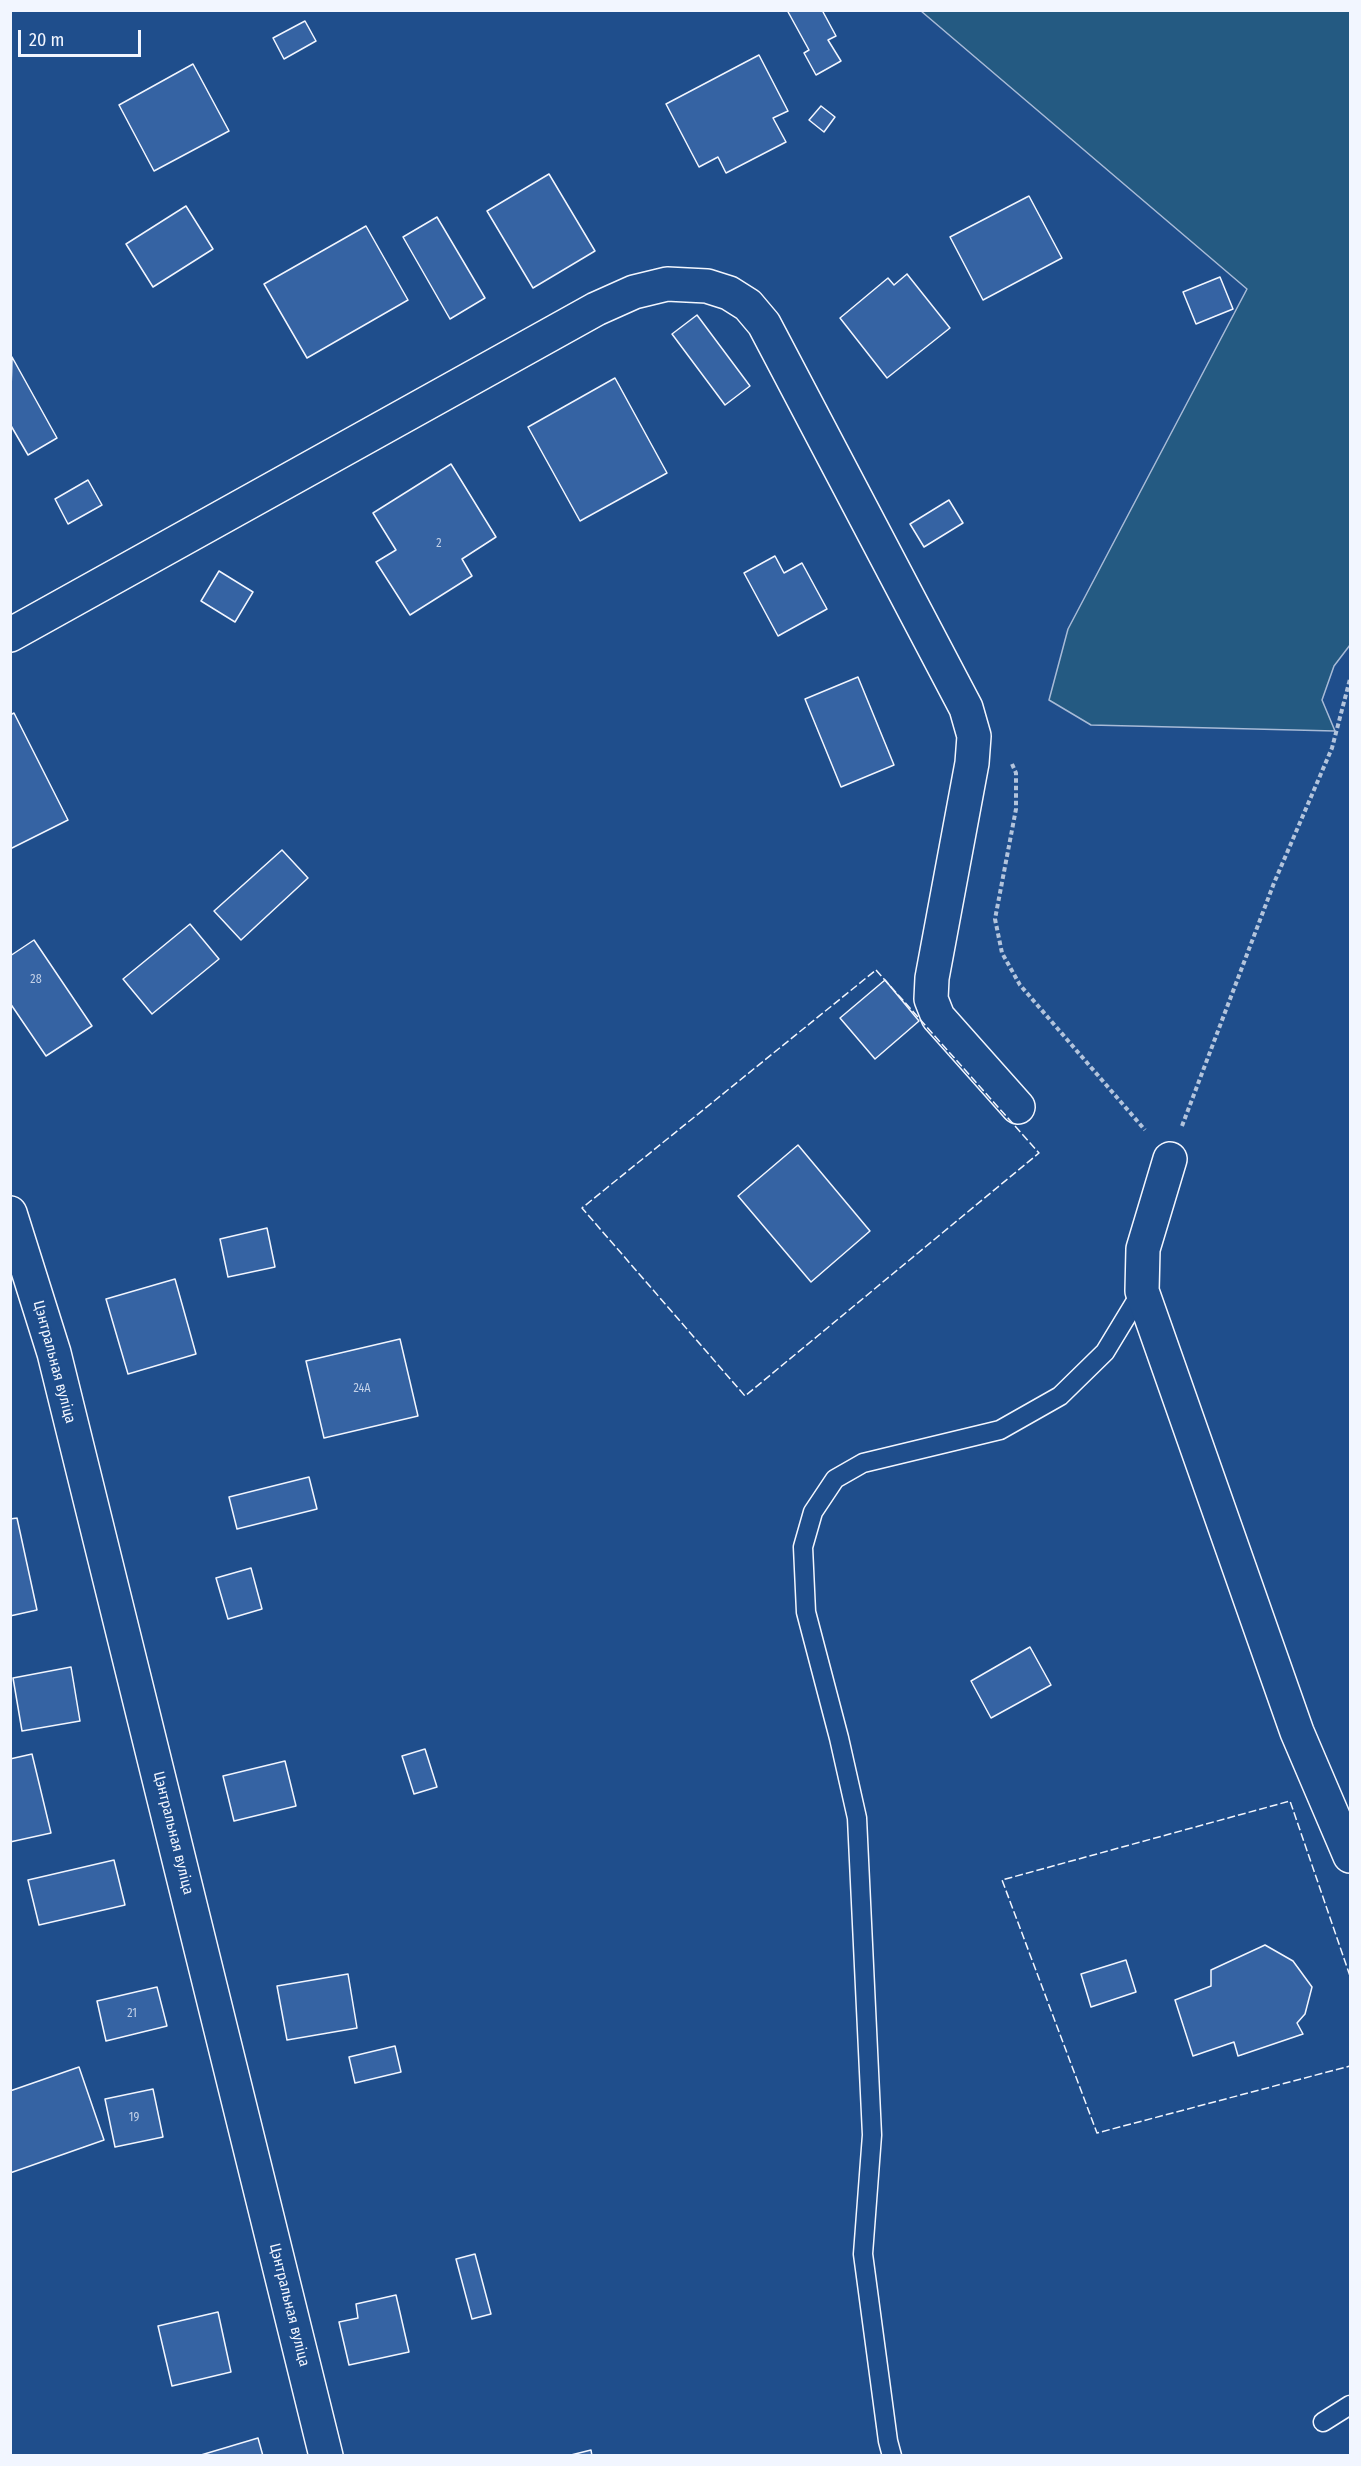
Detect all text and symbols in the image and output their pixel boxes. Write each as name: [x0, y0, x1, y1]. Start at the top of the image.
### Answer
scale bar: [21, 18, 144, 56]
text: 20 m: [29, 29, 64, 51]
house number: 2: [436, 537, 442, 551]
house number: 28: [30, 973, 42, 987]
street label: Цэнтральная вуліца: [29, 1299, 79, 1425]
house number: 24А: [353, 1382, 371, 1396]
street label: Цэнтральная вуліца: [149, 1769, 197, 1897]
house number: 21: [127, 2007, 137, 2021]
house number: 19: [129, 2111, 139, 2125]
street label: Цэнтральная вуліца: [265, 2241, 313, 2369]

